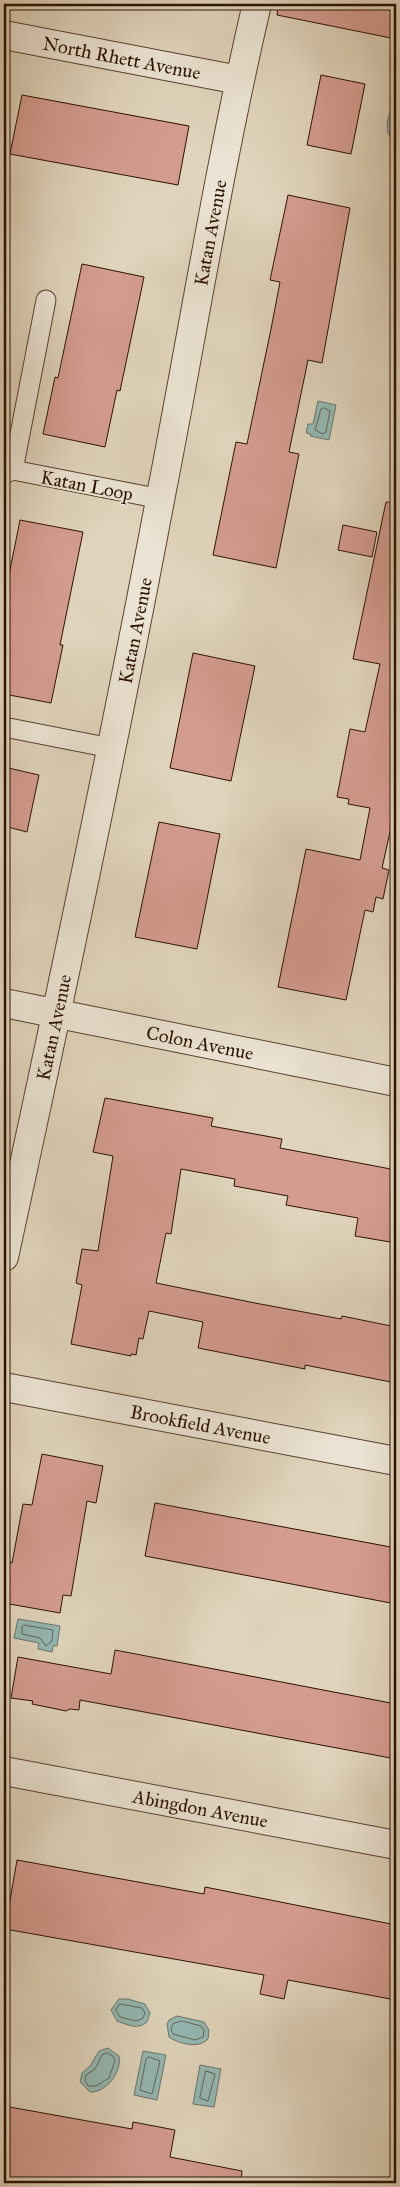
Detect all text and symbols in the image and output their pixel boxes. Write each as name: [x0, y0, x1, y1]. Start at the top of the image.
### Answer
street label: North Rhett Avenue: [41, 32, 203, 84]
street label: Katan Avenue: [189, 177, 232, 288]
street label: Katan Loop: [39, 465, 135, 506]
street label: Katan Avenue: [114, 575, 157, 686]
street label: Katan Avenue: [31, 972, 76, 1082]
street label: Colon Avenue: [144, 1021, 256, 1065]
street label: Brookfield Avenue: [128, 1400, 273, 1449]
street label: Abingdon Avenue: [130, 1784, 270, 1833]

